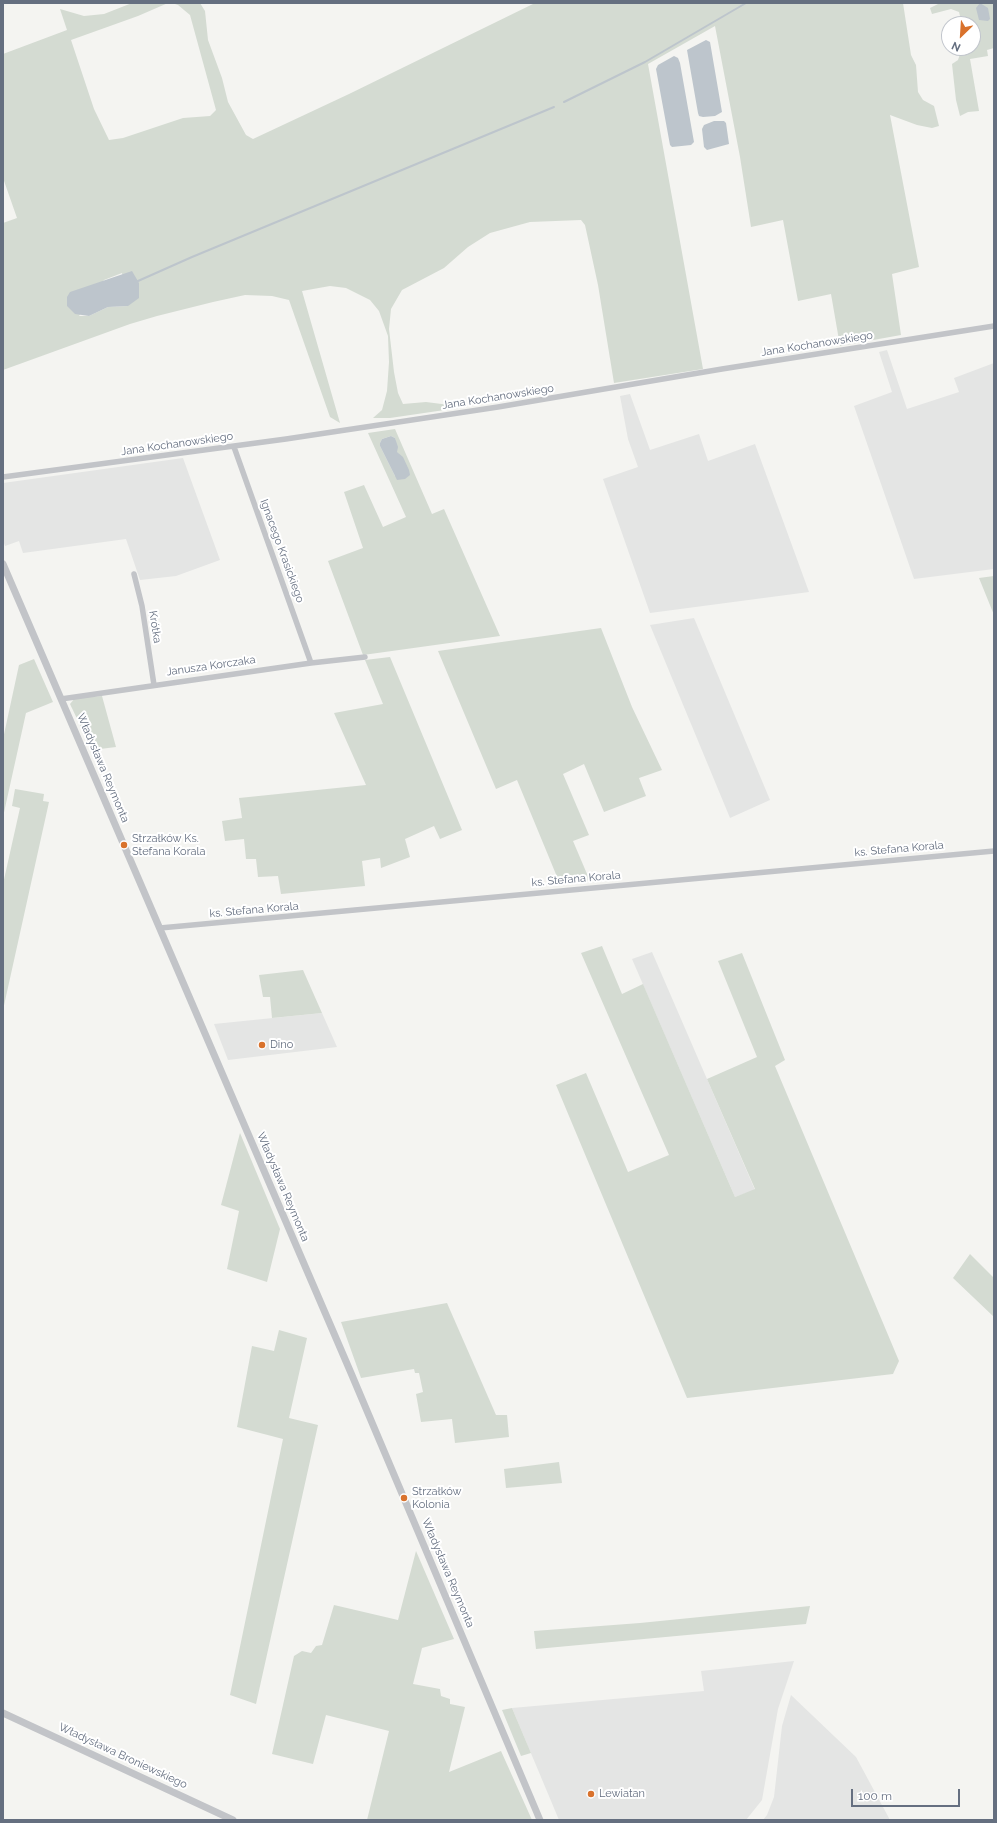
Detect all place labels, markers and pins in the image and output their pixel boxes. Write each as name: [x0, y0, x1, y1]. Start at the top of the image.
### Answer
place label: Strzałków Ks. Stefana Korala: [132, 832, 205, 858]
marker: Strzałków Ks. Stefana Korala: [119, 840, 129, 850]
place label: Dino: [270, 1038, 293, 1052]
marker: Dino: [257, 1040, 267, 1050]
place label: Strzałków Kolonia: [412, 1485, 462, 1511]
marker: Strzałków Kolonia: [399, 1493, 409, 1503]
place label: Lewiatan: [599, 1787, 645, 1801]
marker: Lewiatan: [586, 1789, 596, 1799]

